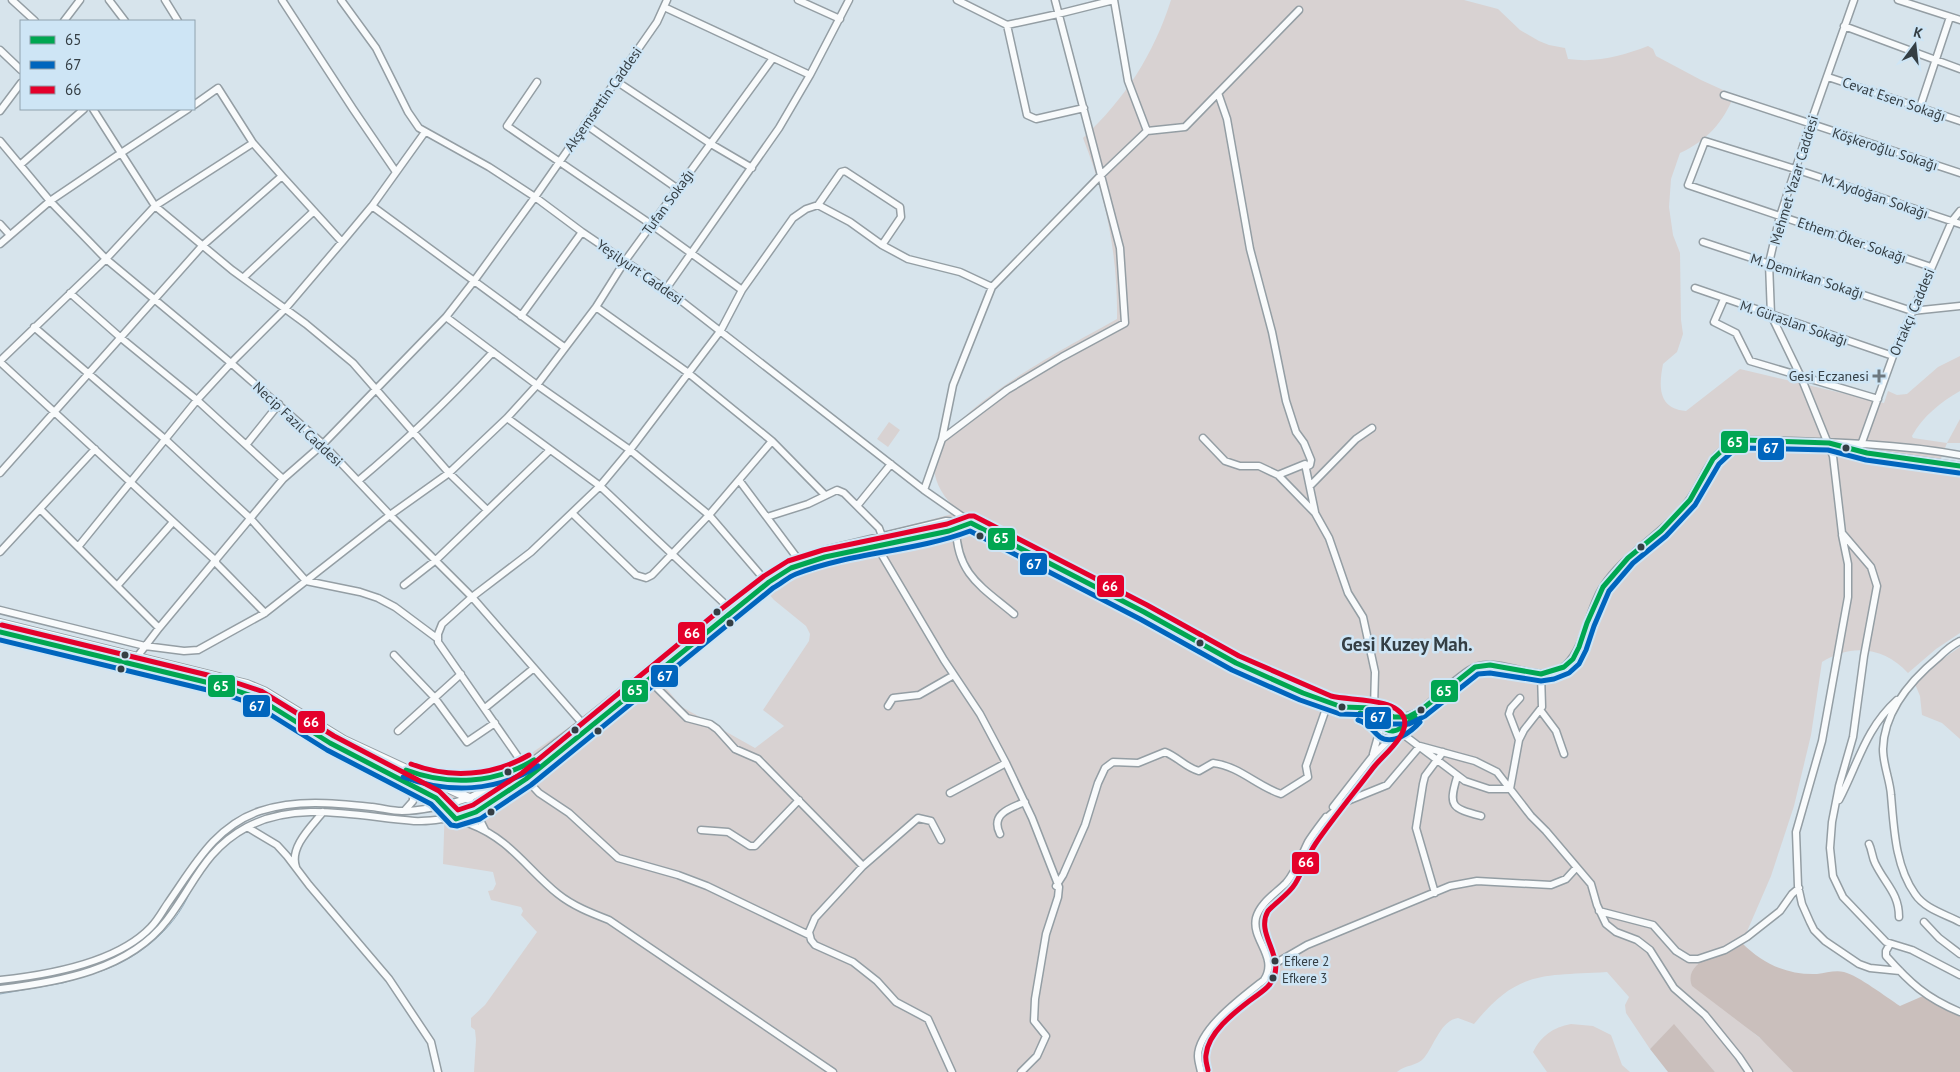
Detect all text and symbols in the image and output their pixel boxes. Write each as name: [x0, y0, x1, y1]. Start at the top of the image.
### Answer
legend: [20, 20, 195, 110]
north arrow: [1890, 20, 1940, 70]
text: K: [1912, 23, 1925, 42]
text: 65: [65, 30, 81, 49]
street label: Akşemsettin Caddesi: [560, 43, 646, 155]
text: 67: [65, 55, 81, 74]
street label: Cevat Esen Sokağı: [1840, 73, 1948, 125]
text: 66: [65, 80, 81, 99]
street label: Mehmet Yazar Caddesi: [1766, 113, 1822, 247]
street label: Köşkeroğlu Sokağı: [1830, 123, 1940, 175]
street label: Tufan Sokağı: [638, 166, 698, 238]
street label: M. Aydoğan Sokağı: [1819, 169, 1931, 223]
street label: Ethem Öker Sokağı: [1795, 213, 1909, 267]
street label: Yeşilyurt Caddesi: [593, 235, 687, 309]
street label: M. Demirkan Sokağı: [1748, 249, 1866, 303]
street label: Ortakçı Caddesi: [1885, 266, 1939, 358]
street label: M. Güraslan Sokağı: [1738, 296, 1850, 350]
place label: Gesi Eczanesi: [1789, 367, 1869, 385]
marker: Gesi Eczanesi: [1873, 370, 1885, 382]
street label: Necip Fazıl Caddesi: [249, 378, 347, 470]
line badge: 65: [1720, 430, 1749, 454]
text: 65: [1727, 433, 1743, 451]
line badge: 67: [1757, 437, 1785, 461]
text: 67: [1763, 439, 1779, 457]
unlabelled marker: [1841, 443, 1851, 453]
line badge: 65: [987, 527, 1016, 551]
text: 65: [993, 529, 1009, 547]
unlabelled marker: [975, 531, 985, 541]
unlabelled marker: [1636, 542, 1646, 552]
line badge: 67: [1019, 552, 1048, 576]
text: 67: [1026, 555, 1042, 573]
line badge: 66: [1096, 574, 1125, 598]
text: 66: [1102, 577, 1118, 595]
unlabelled marker: [712, 607, 722, 617]
unlabelled marker: [725, 618, 735, 628]
line badge: 66: [677, 621, 706, 645]
text: 66: [684, 624, 700, 642]
district label: Gesi Kuzey Mah.: [1341, 632, 1473, 656]
unlabelled marker: [1195, 638, 1205, 648]
unlabelled marker: [120, 650, 130, 660]
unlabelled marker: [116, 664, 126, 674]
line badge: 67: [650, 664, 679, 688]
text: 67: [657, 667, 673, 685]
line badge: 65: [207, 674, 236, 698]
text: 65: [213, 677, 229, 695]
line badge: 65: [621, 679, 649, 703]
line badge: 65: [1430, 679, 1459, 703]
text: 65: [627, 681, 643, 699]
text: 65: [1436, 682, 1452, 700]
line badge: 67: [242, 694, 271, 718]
text: 67: [249, 697, 265, 715]
unlabelled marker: [1337, 702, 1347, 712]
unlabelled marker: [1416, 705, 1426, 715]
line badge: 67: [1364, 706, 1392, 730]
text: 67: [1370, 708, 1386, 726]
line badge: 66: [297, 710, 326, 734]
text: 66: [303, 713, 319, 731]
unlabelled marker: [570, 725, 580, 735]
unlabelled marker: [593, 726, 603, 736]
unlabelled marker: [503, 767, 513, 777]
unlabelled marker: [486, 807, 496, 817]
line badge: 66: [1291, 851, 1320, 875]
text: 66: [1298, 853, 1314, 871]
place label: Efkere 2: [1284, 953, 1329, 970]
marker: Efkere 2: [1270, 956, 1280, 966]
place label: Efkere 3: [1282, 970, 1327, 987]
marker: Efkere 3: [1268, 973, 1278, 983]

